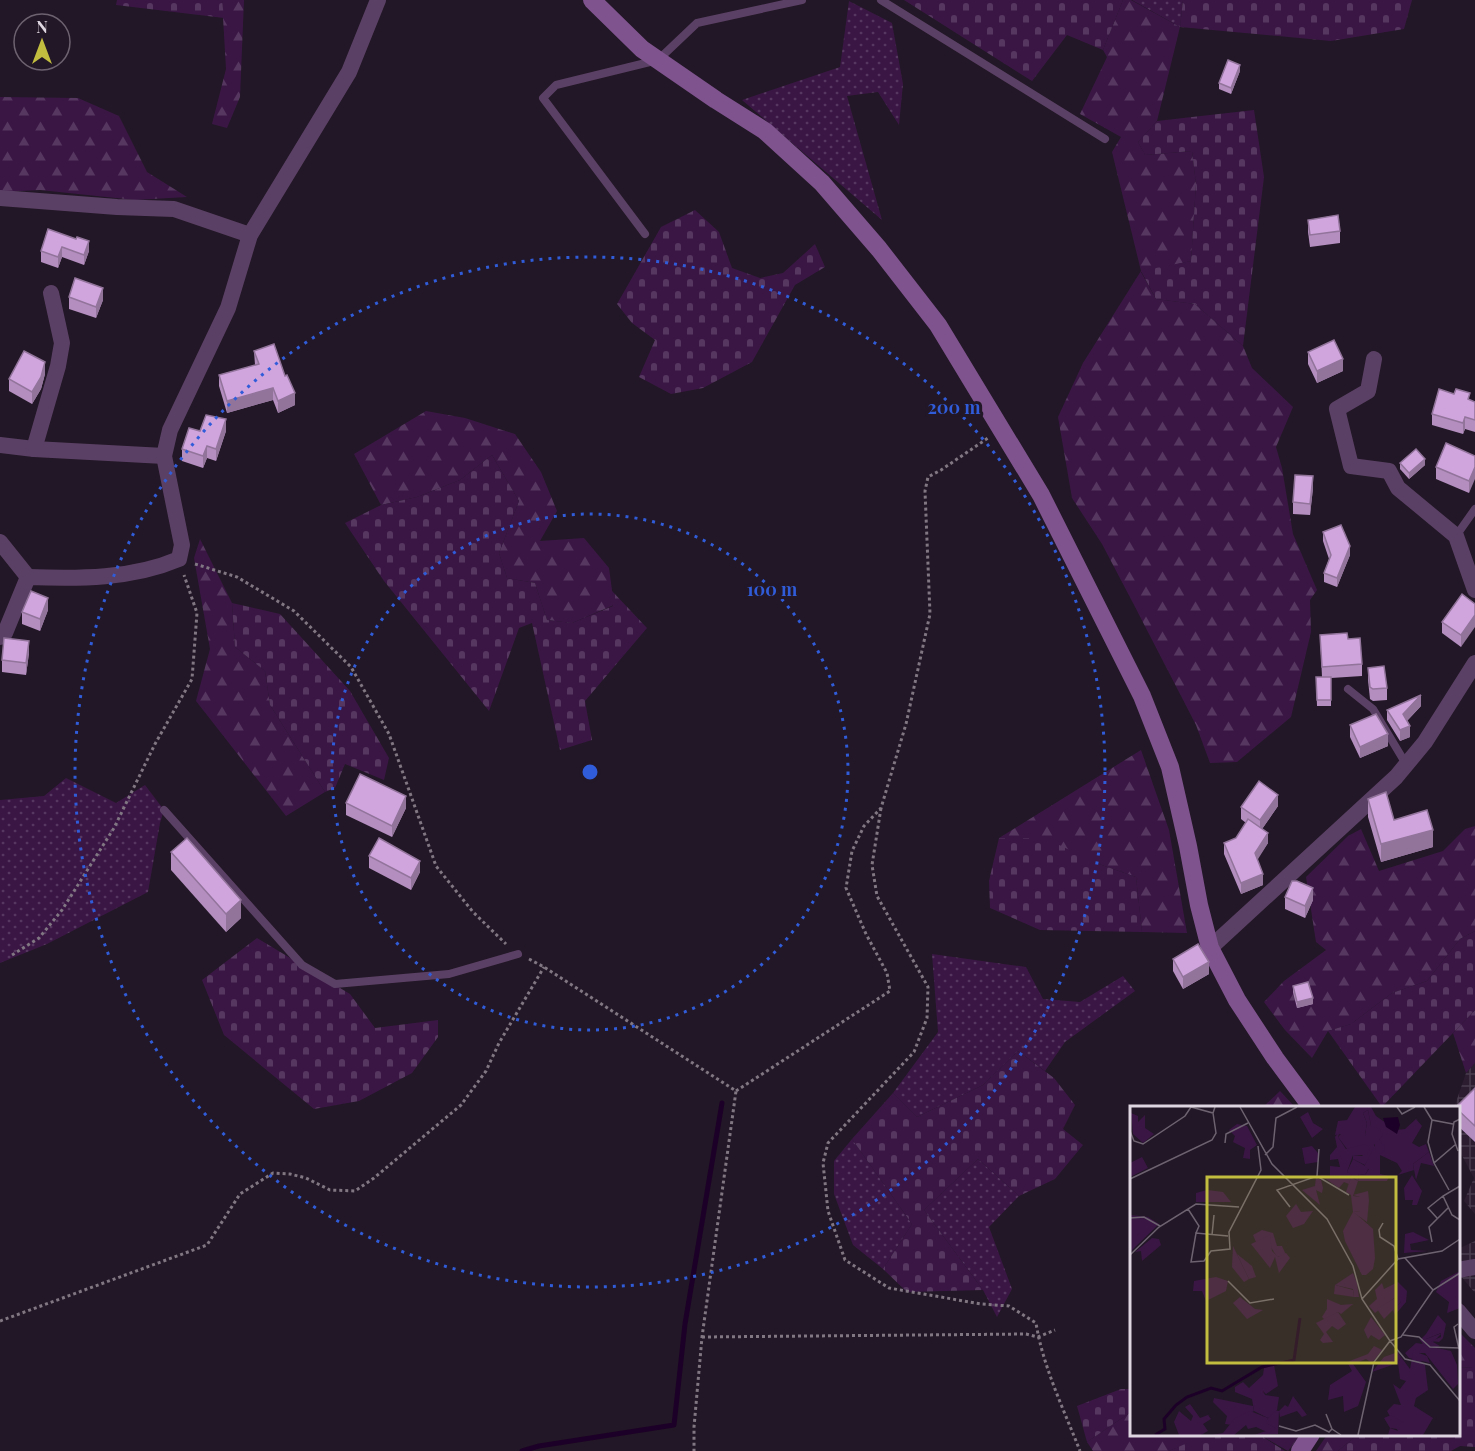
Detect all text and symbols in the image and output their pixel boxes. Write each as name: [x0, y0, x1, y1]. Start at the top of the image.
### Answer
north arrow: [12, 12, 72, 72]
text: N: [36, 16, 48, 37]
text: 200 m: [927, 395, 981, 419]
text: 100 m: [747, 577, 798, 601]
centre of rings: [580, 762, 600, 782]
inset map: [1130, 1106, 1460, 1436]

